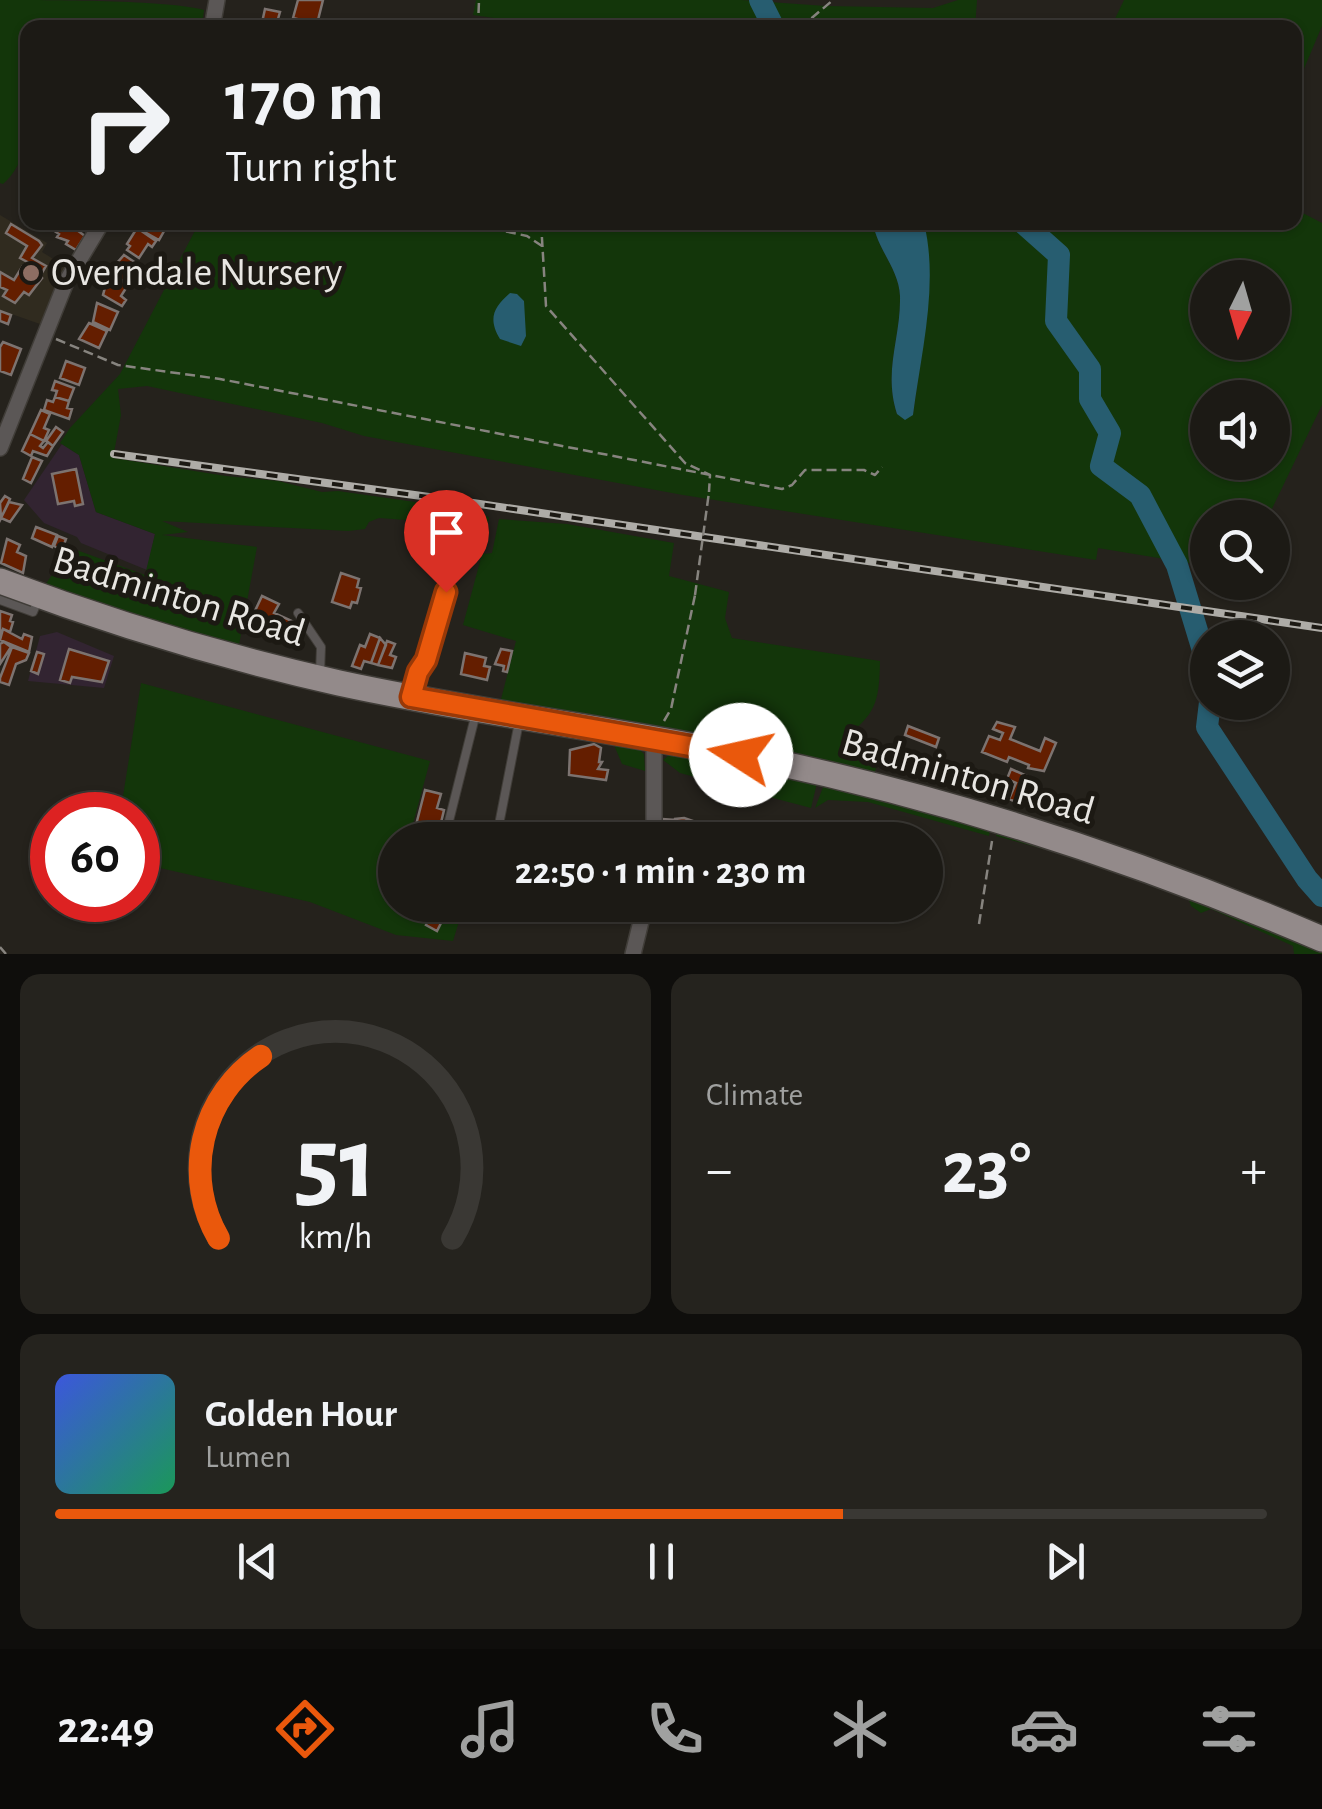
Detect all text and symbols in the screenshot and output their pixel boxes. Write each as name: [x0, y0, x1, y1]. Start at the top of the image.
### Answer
icon: right: [60, 60, 190, 190]
text: 170 m: [225, 63, 384, 133]
text: Turn right: [225, 145, 397, 190]
place label: Overndale Nursery: [51, 253, 342, 293]
north arrow: [1190, 260, 1290, 360]
map controls: [1190, 260, 1290, 720]
marker: Overndale Nursery: [20, 262, 42, 284]
button: sound: [1190, 380, 1290, 480]
pin: [404, 490, 489, 593]
button: search: [1190, 500, 1290, 600]
icon: arrive: [419, 505, 474, 560]
street label: Badminton Road: [48, 540, 310, 654]
button: layers: [1190, 620, 1290, 720]
position arrow: [689, 703, 793, 807]
street label: Badminton Road: [837, 722, 1099, 832]
speed limit sign: 60: [30, 792, 160, 922]
text: 22:50 · 1 min · 230 m: [515, 853, 806, 891]
text: Climate: [706, 1079, 803, 1111]
text: 51: [294, 1113, 377, 1217]
text: 23°: [942, 1132, 1031, 1207]
text: −: [706, 1143, 732, 1198]
text: +: [1241, 1143, 1267, 1198]
text: km/h: [299, 1219, 372, 1255]
text: Golden Hour: [205, 1396, 397, 1434]
text: Lumen: [205, 1441, 291, 1473]
icon: previous: [230, 1534, 285, 1589]
icon: pause: [634, 1534, 689, 1589]
icon: next: [1038, 1534, 1093, 1589]
icon: directions: [270, 1694, 340, 1764]
icon: music: [455, 1694, 525, 1764]
icon: phone: [640, 1694, 710, 1764]
icon: climate: [825, 1694, 895, 1764]
icon: car: [1009, 1694, 1079, 1764]
icon: filters: [1194, 1694, 1264, 1764]
text: 22:49: [57, 1706, 155, 1751]

